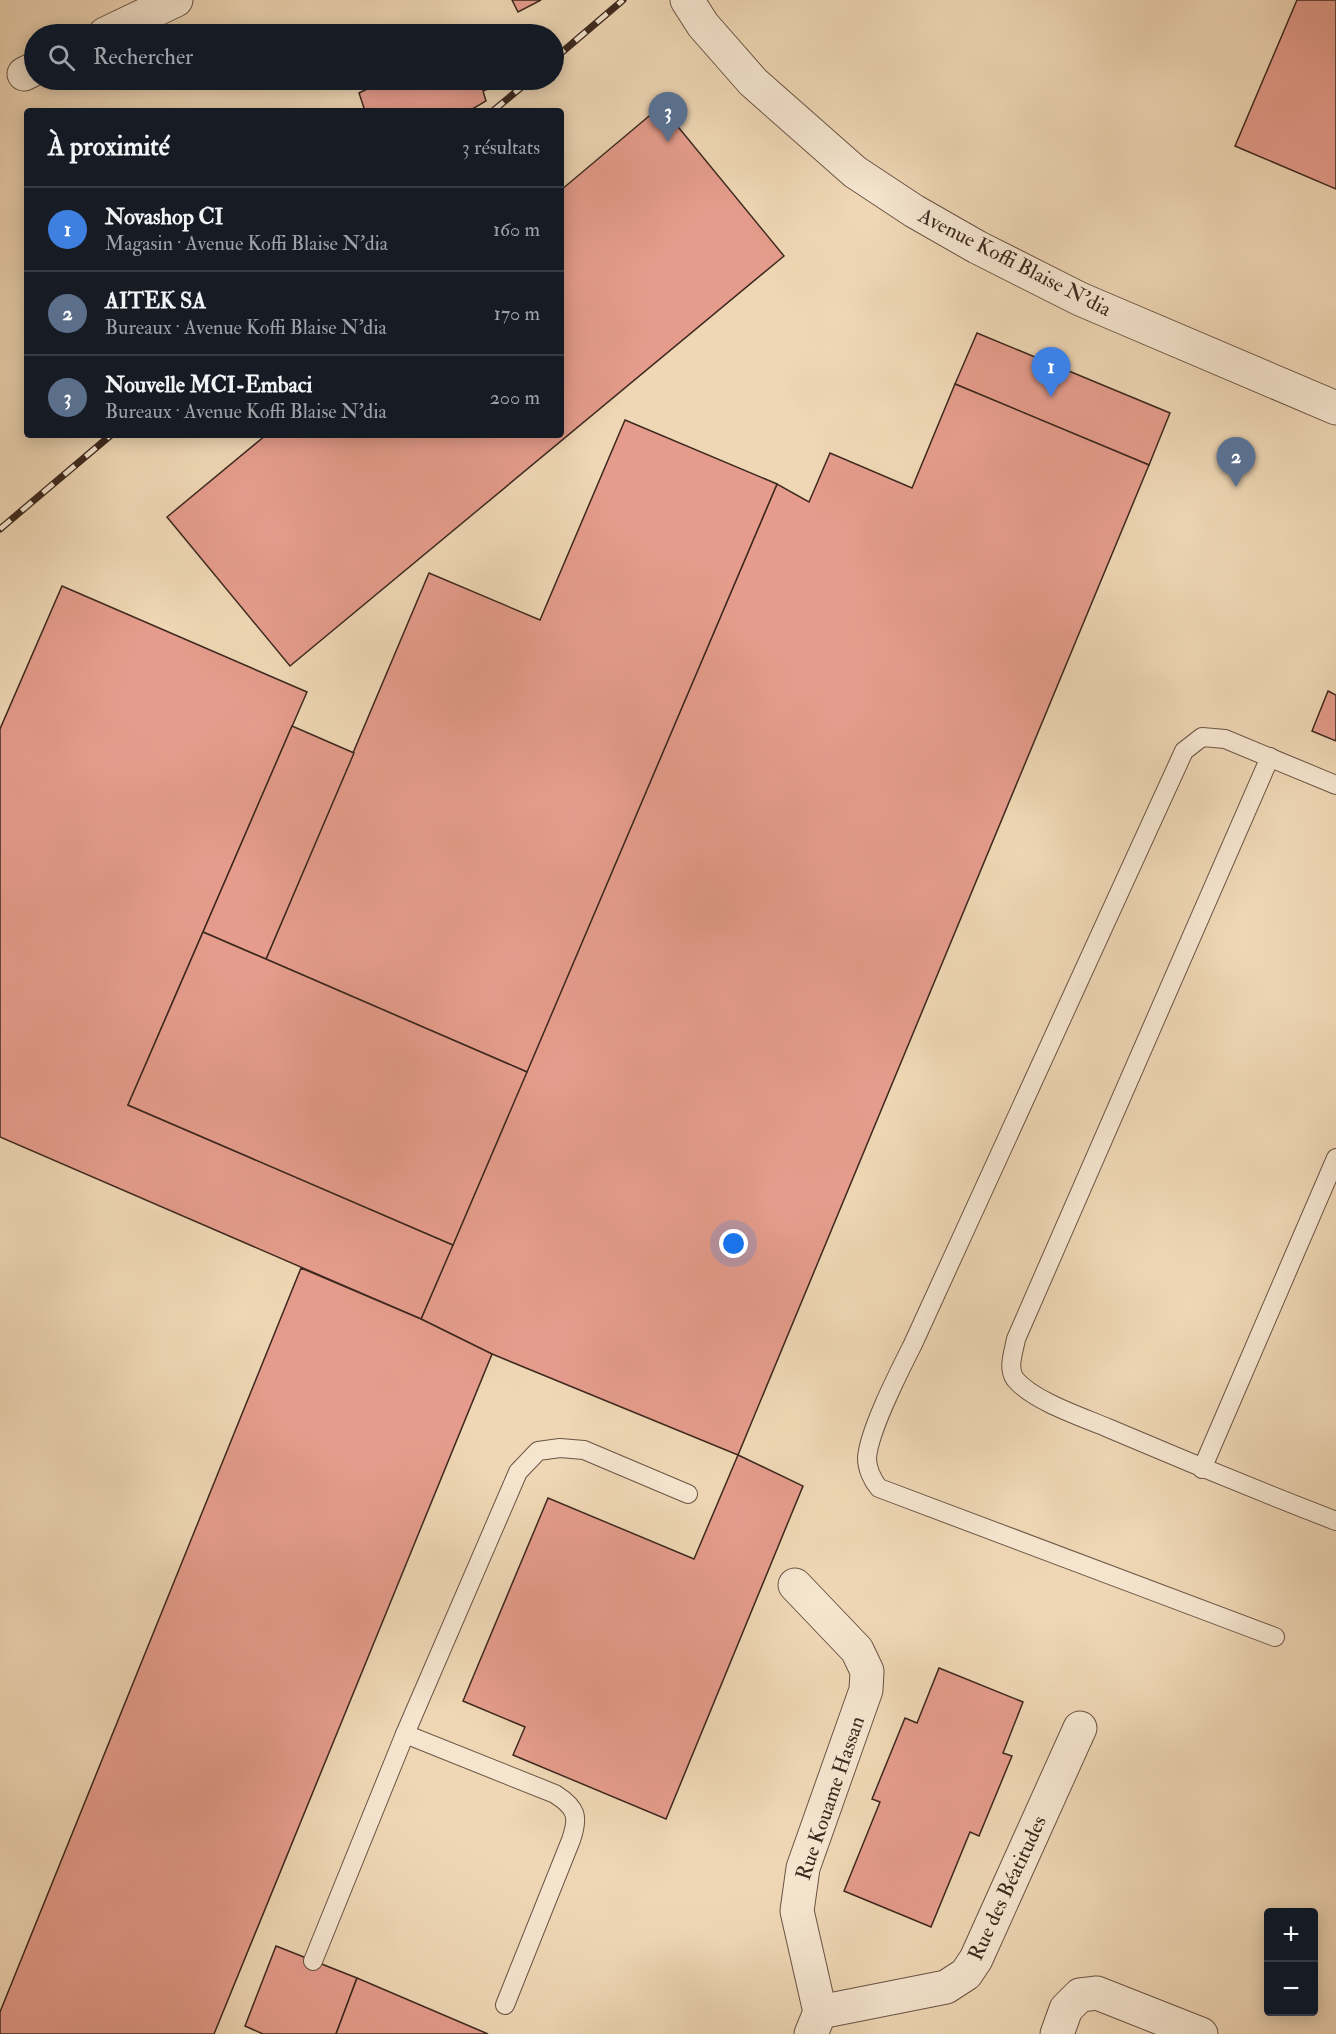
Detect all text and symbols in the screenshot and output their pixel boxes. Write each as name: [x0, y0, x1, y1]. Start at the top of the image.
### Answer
search box: [24, 24, 564, 90]
icon: search: [45, 41, 78, 74]
text: Rechercher: [93, 43, 193, 71]
pin: 3: [648, 92, 688, 142]
text: À proximité: [48, 131, 170, 163]
text: 3 résultats: [462, 135, 540, 160]
street label: Avenue Koffi Blaise N'dia: [913, 202, 1116, 323]
text: Novashop CI: [105, 203, 223, 231]
text: 1: [64, 217, 71, 242]
text: 160 m: [493, 217, 540, 242]
text: Magasin · Avenue Koffi Blaise N'dia: [105, 231, 388, 256]
text: AITEK SA: [105, 287, 206, 315]
text: 2: [62, 301, 73, 326]
text: 170 m: [494, 301, 540, 326]
text: Bureaux · Avenue Koffi Blaise N'dia: [105, 315, 387, 340]
pin: 1: [1032, 348, 1070, 397]
text: Nouvelle MCI-Embaci: [105, 371, 312, 399]
text: 3: [64, 385, 71, 410]
text: 200 m: [490, 385, 540, 410]
text: Bureaux · Avenue Koffi Blaise N'dia: [105, 399, 387, 424]
pin: 2: [1216, 438, 1256, 487]
your location: [719, 1229, 748, 1258]
street label: Rue Kouame Hassan: [790, 1712, 871, 1884]
street label: Rue des Béatitudes: [962, 1811, 1053, 1965]
map controls: [1264, 1908, 1318, 2016]
button: +: [1264, 1908, 1318, 1962]
button: −: [1264, 1962, 1318, 2016]

